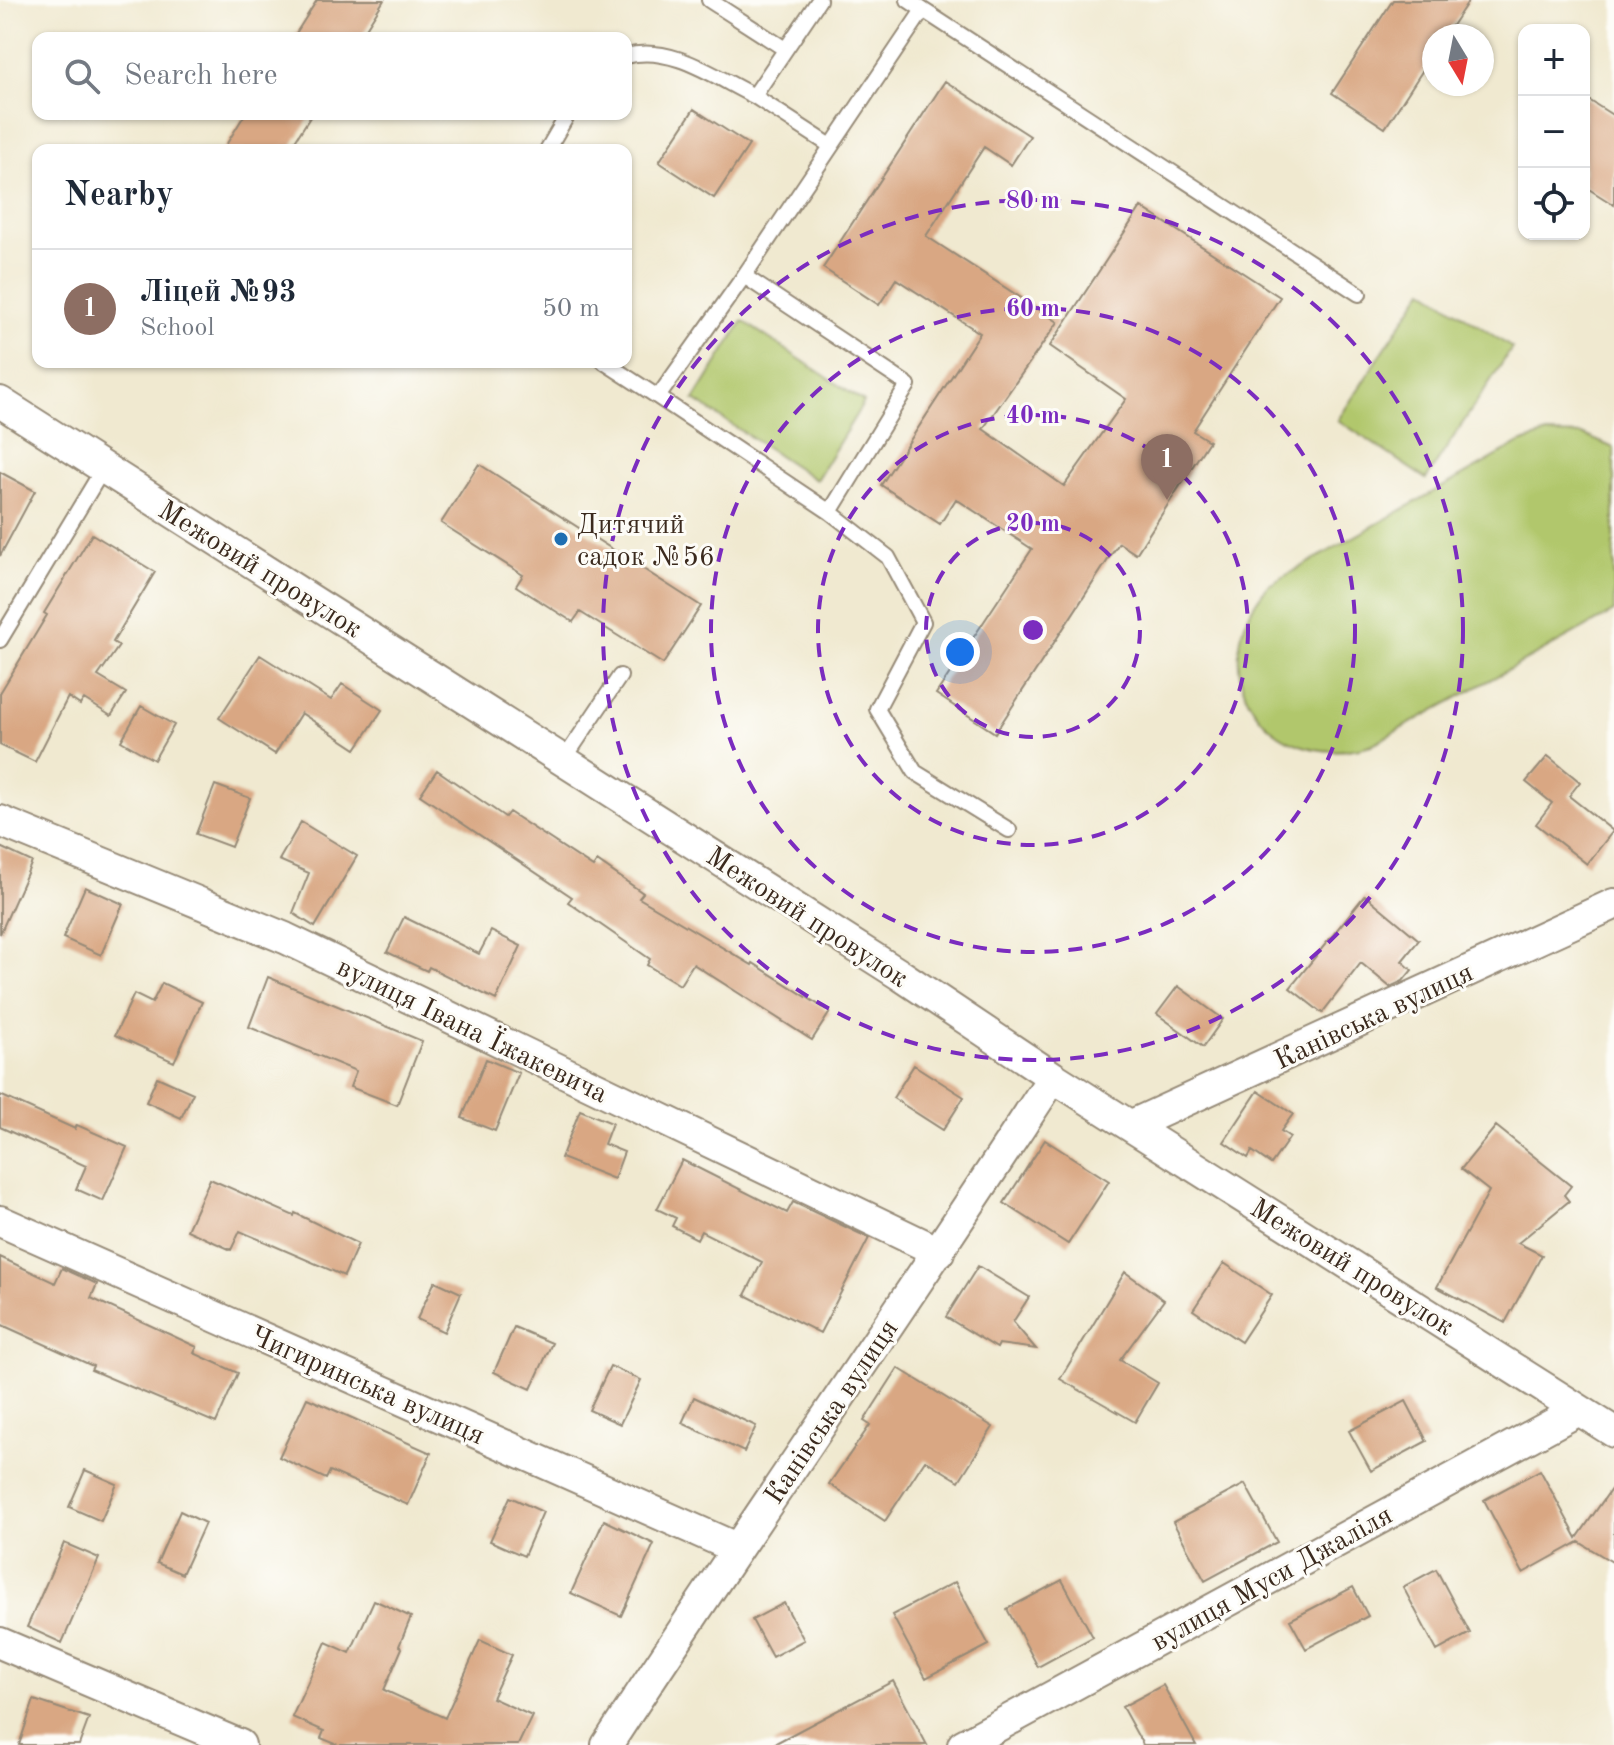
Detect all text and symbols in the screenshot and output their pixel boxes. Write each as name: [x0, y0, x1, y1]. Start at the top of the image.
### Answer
north arrow: [1422, 24, 1494, 96]
map controls: [1518, 24, 1590, 240]
button: +: [1518, 24, 1590, 96]
search box: [32, 32, 632, 120]
icon: search: [60, 54, 104, 98]
text: Search here: [124, 61, 278, 91]
button: −: [1518, 96, 1590, 168]
button: locate: [1518, 168, 1590, 240]
text: Nearby: [64, 179, 174, 213]
text: 80 m: [1006, 190, 1060, 214]
text: Ліцей №93: [140, 278, 296, 308]
text: 1: [82, 296, 98, 322]
text: 50 m: [542, 296, 600, 322]
text: 60 m: [1006, 298, 1060, 322]
text: School: [140, 315, 214, 341]
text: 40 m: [1006, 405, 1060, 429]
pin: 1: [1141, 434, 1193, 500]
street label: Межовий провулок: [153, 497, 366, 644]
place label: Дитячий садок №56: [577, 512, 715, 572]
text: 20 m: [1006, 513, 1060, 537]
marker: Дитячий садок №56: [552, 530, 570, 548]
centre of rings: [1019, 616, 1047, 644]
your location: [940, 632, 980, 672]
street label: Межовий провулок: [701, 843, 912, 994]
street label: вулиця Івана Їжакевича: [332, 950, 613, 1109]
street label: Канівська вулиця: [1271, 959, 1478, 1076]
street label: Межовий провулок: [1245, 1195, 1458, 1342]
street label: Канівська вулиця: [761, 1315, 904, 1510]
street label: Чигиринська вулиця: [245, 1322, 488, 1451]
street label: вулиця Муси Джаліля: [1147, 1502, 1398, 1657]

